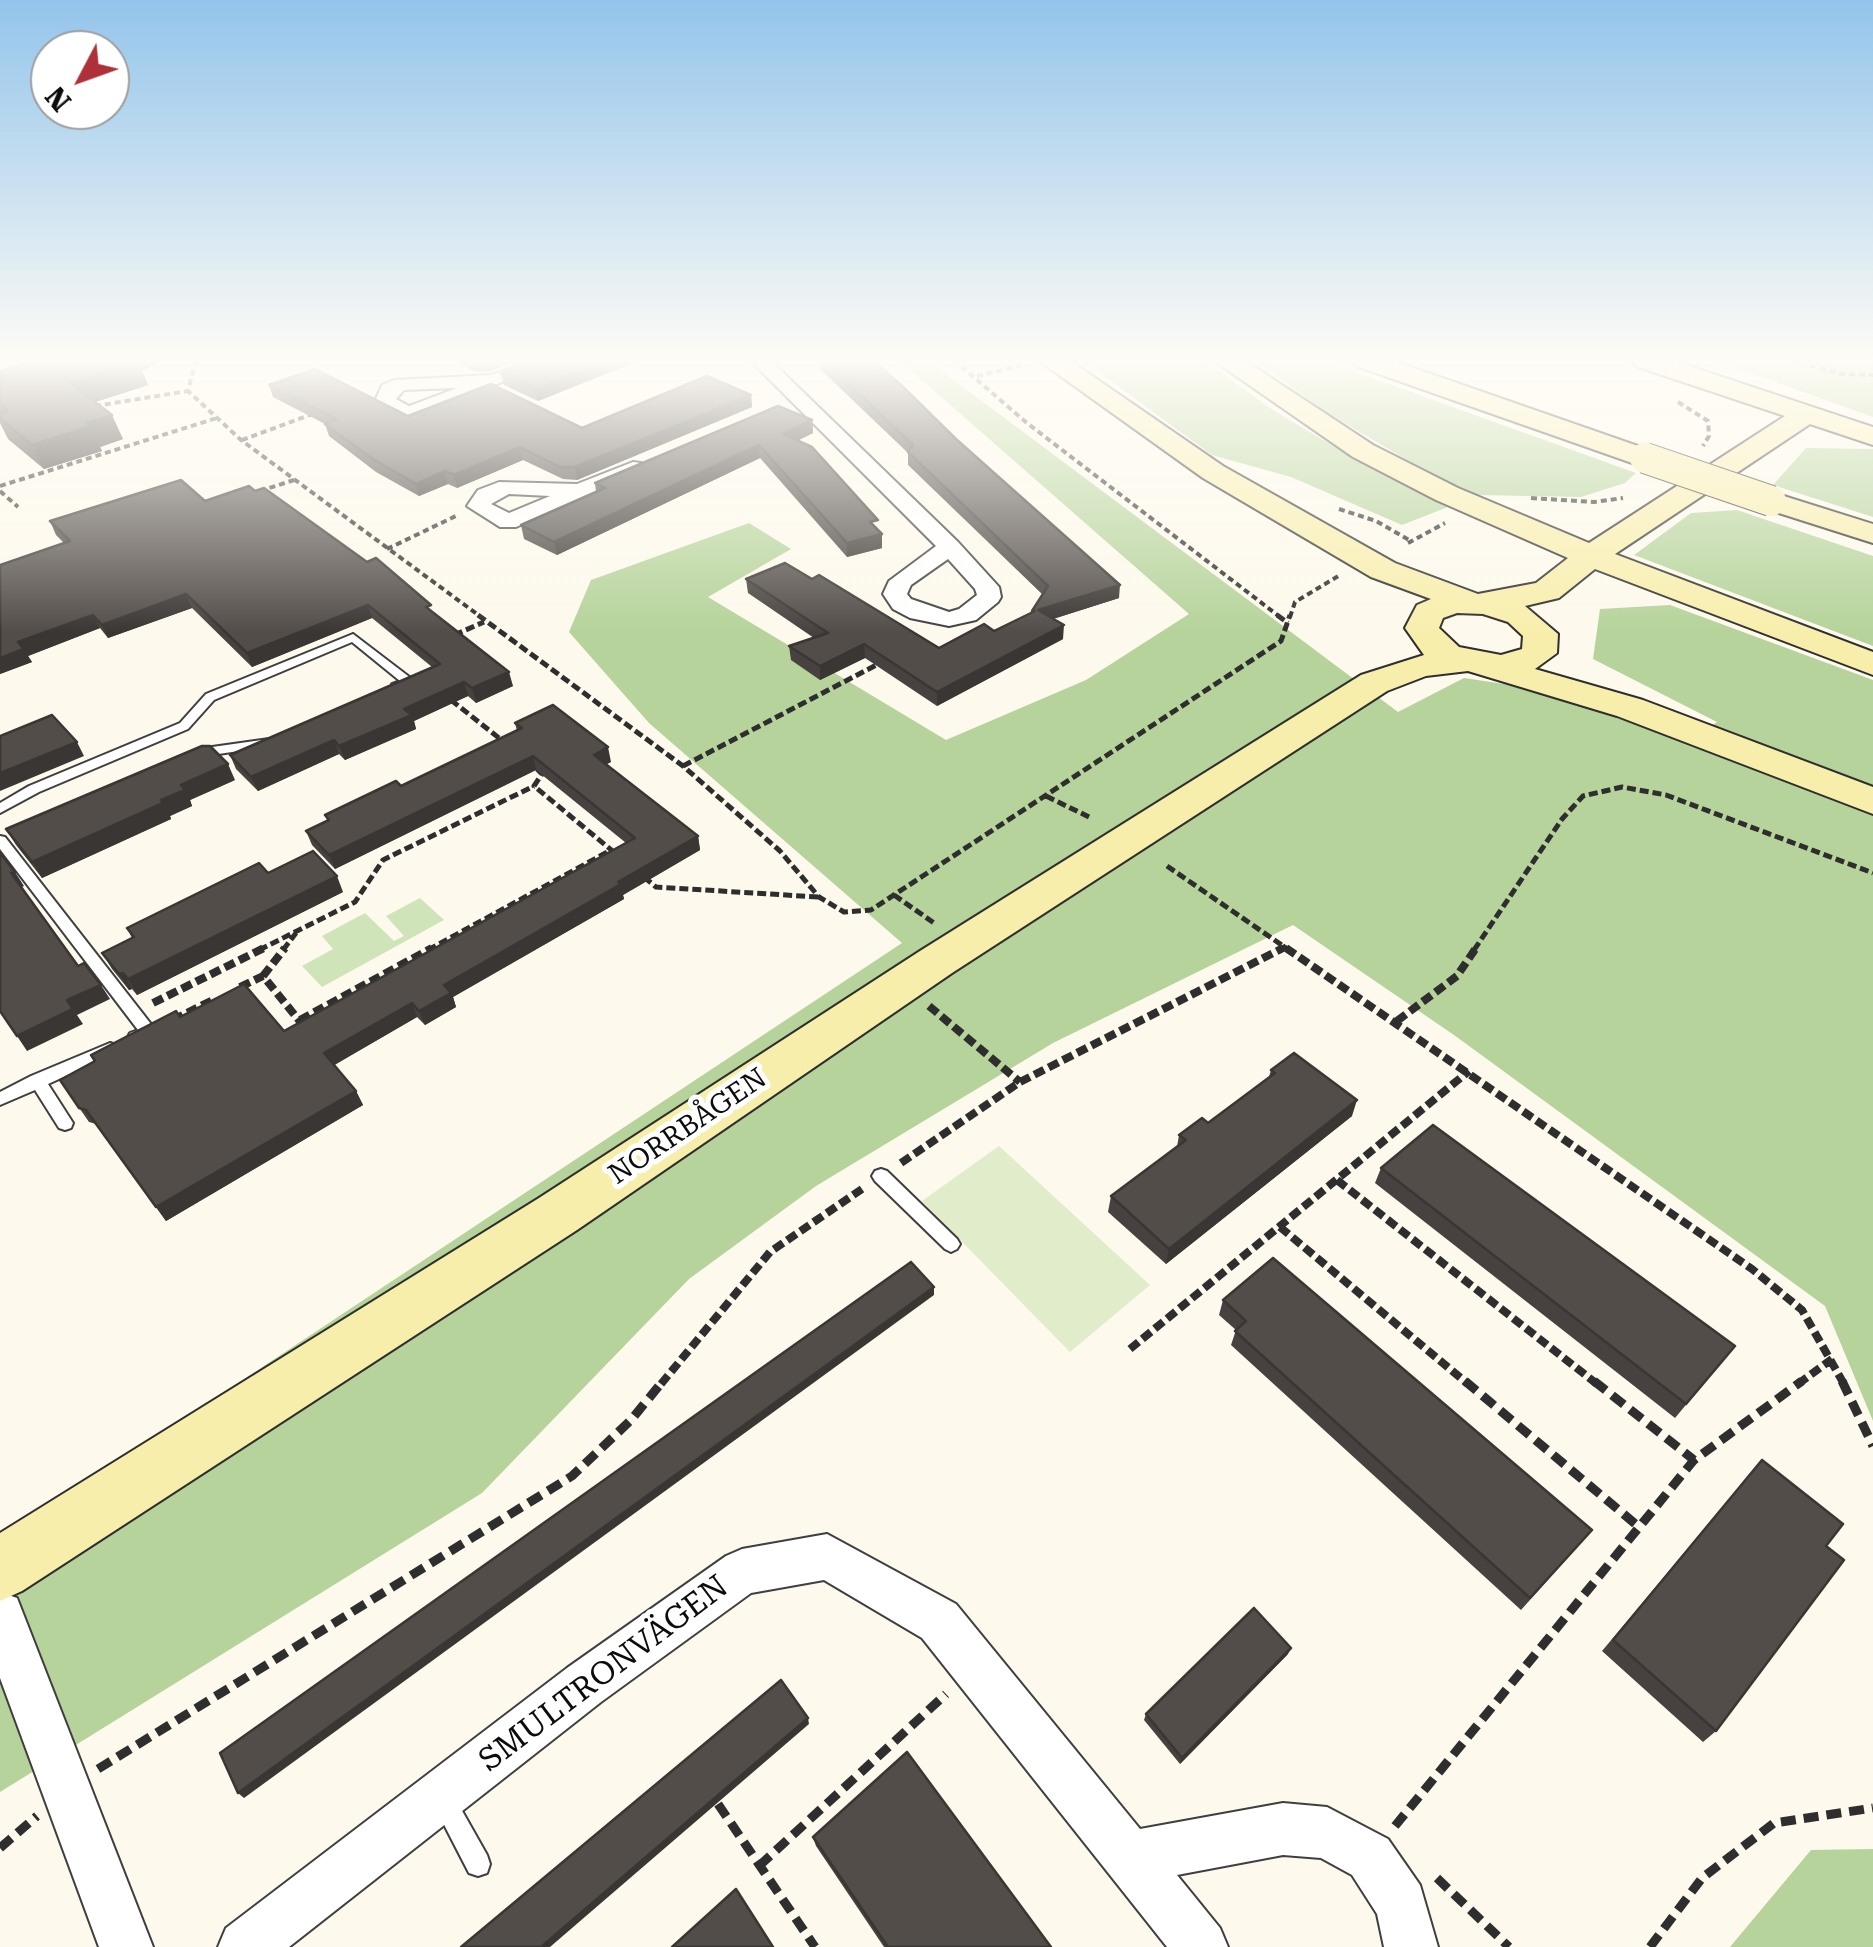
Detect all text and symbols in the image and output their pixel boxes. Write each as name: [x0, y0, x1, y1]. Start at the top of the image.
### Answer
north arrow: [30, 30, 130, 130]
text: N: [39, 80, 78, 118]
street label: NORRBÅGEN: [603, 1062, 773, 1192]
street label: SMULTRONVÄGEN: [472, 1568, 736, 1780]

